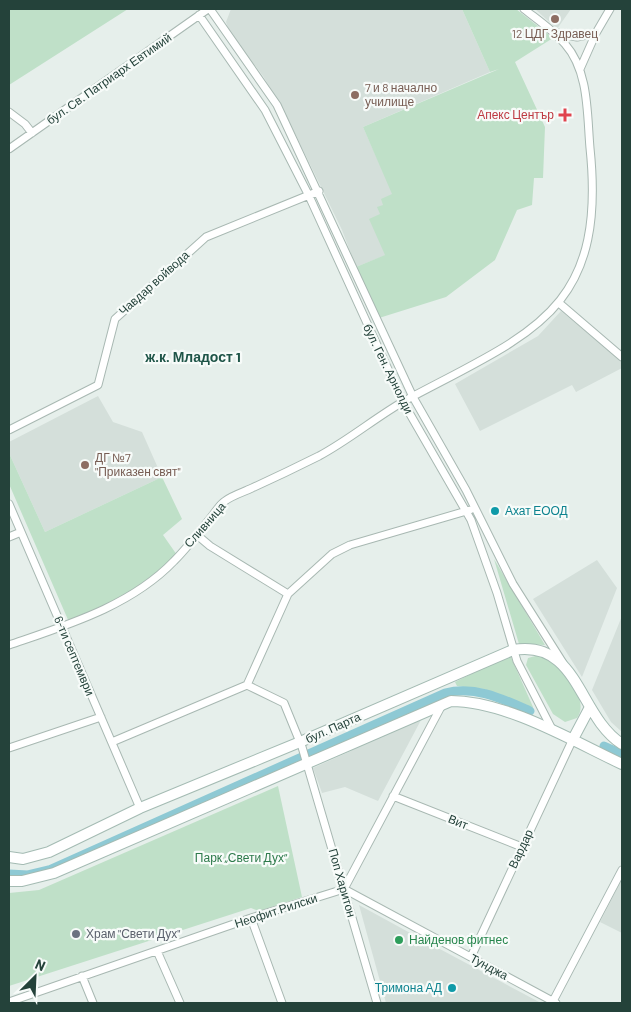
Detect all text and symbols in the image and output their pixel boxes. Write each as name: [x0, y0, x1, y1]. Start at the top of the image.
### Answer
marker: 12 ЦДГ Здравец: [549, 13, 561, 25]
place label: 12 ЦДГ Здравец: [512, 26, 598, 41]
street label: бул. Св. Патриарх Евтимий: [43, 30, 174, 128]
place label: 7 и 8 начално училище: [365, 80, 437, 109]
marker: 7 и 8 начално училище: [349, 89, 361, 101]
place label: Апекс Център: [477, 107, 554, 122]
marker: Апекс Център: [558, 108, 572, 122]
street label: Чавдар войвода: [115, 247, 192, 318]
street label: бул. Ген. Арнолди: [360, 321, 417, 416]
district label: ж.к. Младост 1: [144, 348, 241, 365]
place label: ДГ №7 "Приказен свят": [95, 450, 181, 479]
marker: ДГ №7 "Приказен свят": [79, 459, 91, 471]
street label: Сливница: [181, 499, 229, 551]
place label: Ахат ЕООД: [505, 503, 568, 518]
marker: Ахат ЕООД: [489, 505, 501, 517]
street label: 6-ти септември: [51, 614, 98, 698]
street label: бул. Парта: [303, 709, 363, 746]
street label: Вит: [446, 811, 471, 832]
street label: Вардар: [505, 827, 536, 871]
street label: Поп Харитон: [325, 847, 359, 919]
park label: Парк „Свети Дух“: [195, 850, 288, 865]
street label: Неофит Рилски: [233, 890, 319, 931]
place label: Храм "Свети Дух": [86, 926, 181, 941]
marker: Храм "Свети Дух": [70, 928, 82, 940]
place label: Найденов фитнес: [409, 932, 508, 947]
marker: Найденов фитнес: [393, 934, 405, 946]
street label: Тунджа: [468, 950, 511, 983]
north arrow: [10, 952, 60, 1002]
text: N: [33, 955, 48, 974]
place label: Тримона АД: [375, 980, 442, 995]
marker: Тримона АД: [446, 982, 458, 994]

